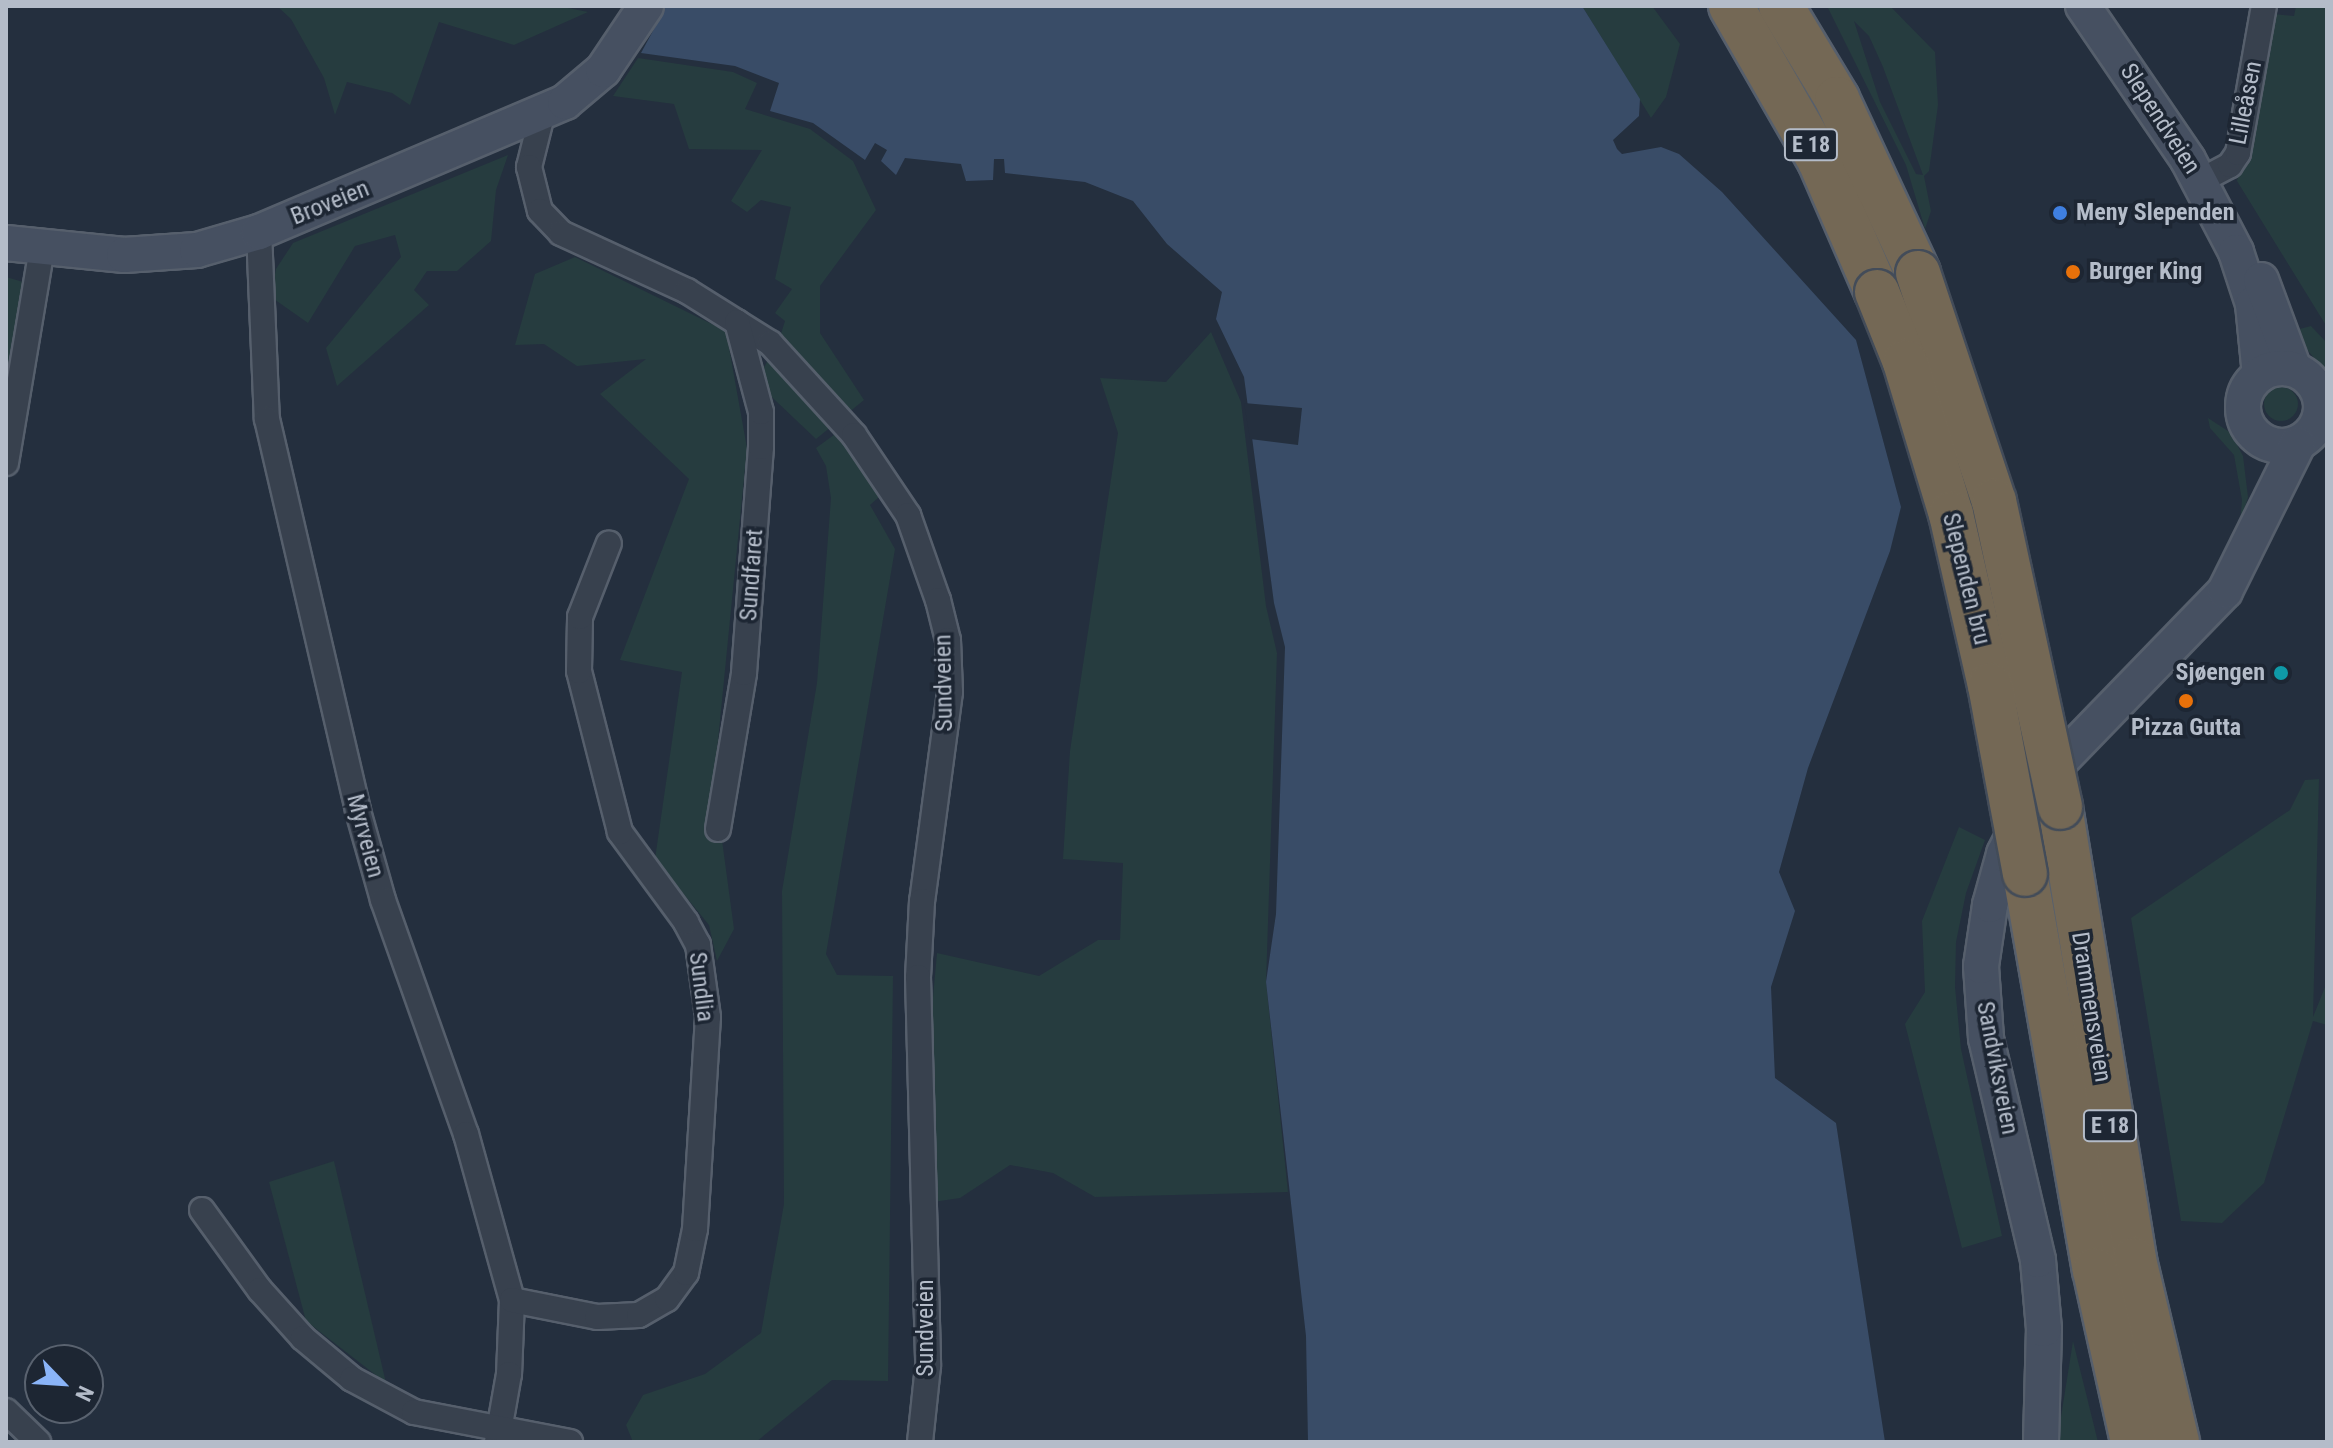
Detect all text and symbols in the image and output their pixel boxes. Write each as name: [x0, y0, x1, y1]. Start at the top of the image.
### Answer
street label: Slependveien: [2114, 59, 2206, 179]
street label: Lilleåsen: [2224, 59, 2268, 147]
road number: E 18: [1783, 127, 1839, 163]
street label: Broveien: [287, 174, 373, 232]
place label: Meny Slependen: [2076, 199, 2235, 227]
marker: Meny Slependen: [2051, 204, 2069, 222]
place label: Burger King: [2089, 258, 2202, 286]
marker: Burger King: [2064, 263, 2082, 281]
street label: Slependen bru: [1936, 510, 1996, 648]
street label: Sundfaret: [734, 528, 770, 622]
street label: Sundveien: [929, 634, 959, 732]
place label: Sjøengen: [2176, 659, 2265, 687]
marker: Sjøengen: [2272, 664, 2290, 682]
marker: Pizza Gutta: [2177, 692, 2195, 710]
place label: Pizza Gutta: [2131, 714, 2241, 742]
street label: Myrveien: [340, 791, 390, 881]
street label: Drammensveien: [2065, 930, 2117, 1084]
street label: Sundlia: [682, 950, 720, 1024]
street label: Sandviksveien: [1970, 999, 2024, 1137]
road number: E 18: [2082, 1108, 2138, 1144]
street label: Sundveien: [912, 1279, 940, 1377]
north arrow: [24, 1344, 104, 1424]
text: N: [70, 1382, 99, 1405]

